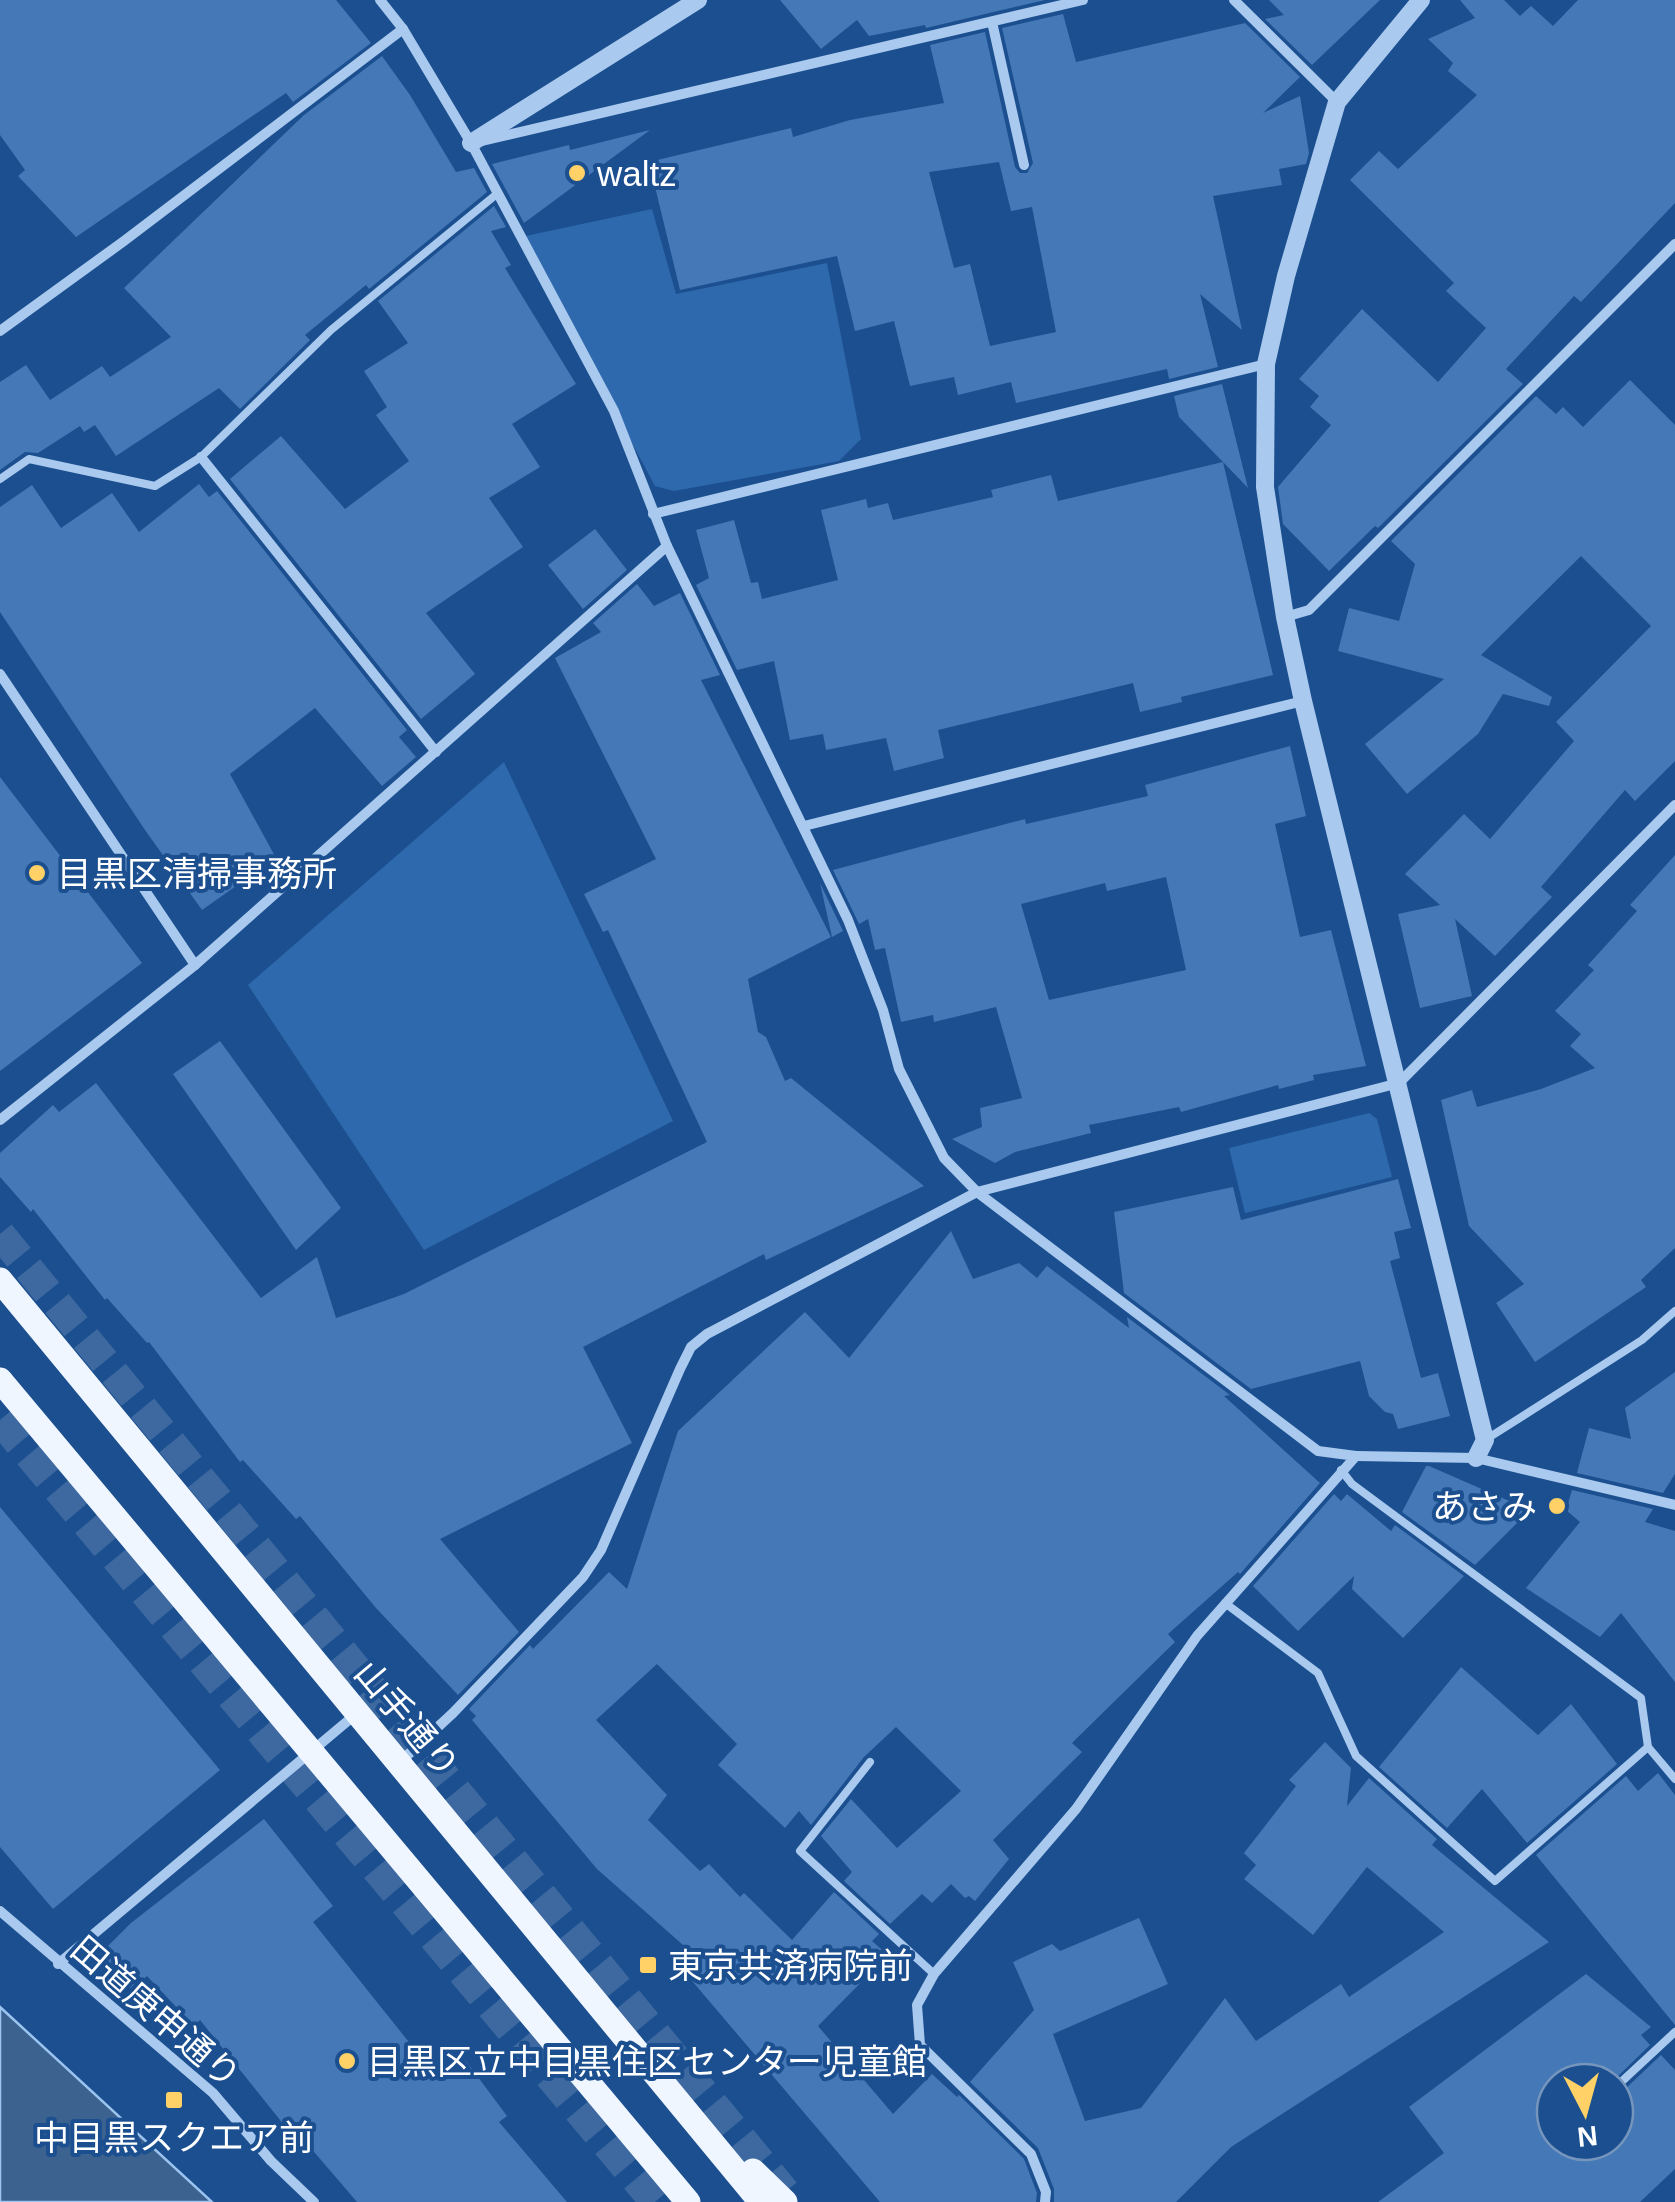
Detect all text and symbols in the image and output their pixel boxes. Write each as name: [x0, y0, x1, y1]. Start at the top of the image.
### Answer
place label: waltz: [596, 154, 677, 193]
marker: waltz: [566, 162, 588, 184]
place label: 目黒区清掃事務所: [57, 854, 337, 893]
marker: 目黒区清掃事務所: [26, 862, 48, 884]
place label: あさみ: [1432, 1487, 1537, 1526]
marker: あさみ: [1546, 1495, 1568, 1517]
street label: 山手通り: [347, 1653, 467, 1785]
street label: 田道庚申通り: [64, 1928, 248, 2096]
place label: 東京共済病院前: [668, 1946, 913, 1985]
marker: 東京共済病院前: [637, 1954, 659, 1976]
place label: 目黒区立中目黒住区センター児童館: [367, 2042, 927, 2081]
marker: 目黒区立中目黒住区センター児童館: [336, 2050, 358, 2072]
north arrow: [1535, 2062, 1635, 2162]
marker: 中目黒スクエア前: [163, 2089, 185, 2111]
place label: 中目黒スクエア前: [34, 2118, 314, 2157]
text: N: [1576, 2120, 1599, 2153]

